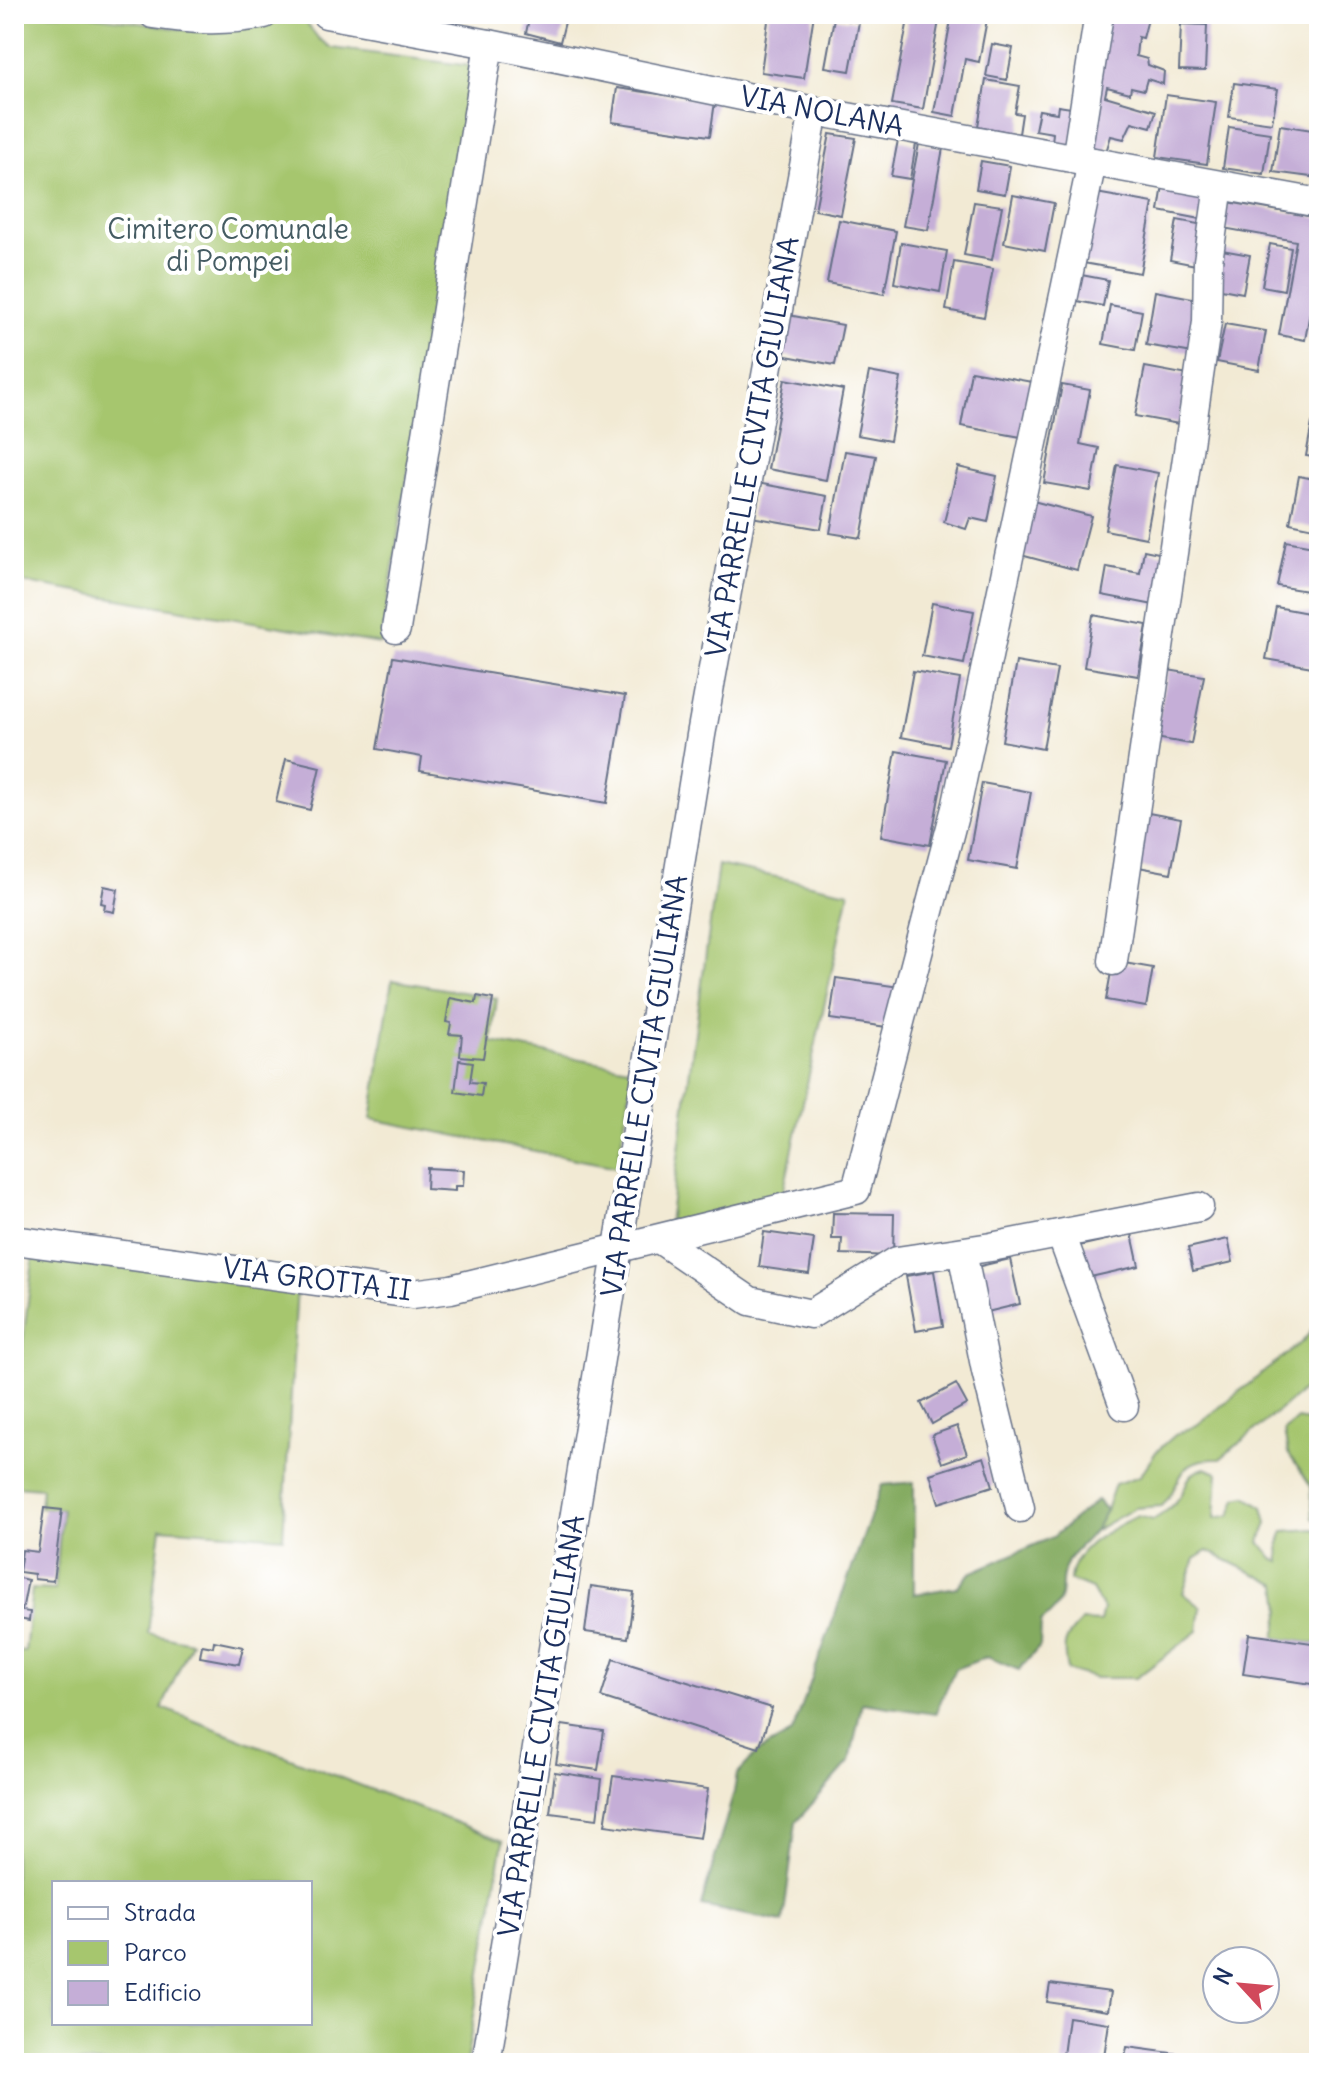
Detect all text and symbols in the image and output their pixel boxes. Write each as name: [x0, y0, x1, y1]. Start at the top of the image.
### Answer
street label: VIA NOLANA: [737, 78, 907, 144]
park label: Cimitero Comunale di Pompei: [107, 211, 349, 279]
street label: VIA PARRELLE CIVITA GIULIANA: [697, 234, 807, 660]
street label: VIA PARRELLE CIVITA GIULIANA: [593, 872, 695, 1300]
street label: VIA GROTTA II: [220, 1250, 414, 1308]
street label: VIA PARRELLE CIVITA GIULIANA: [490, 1512, 592, 1940]
legend: [52, 1881, 312, 2025]
text: Strada: [124, 1897, 196, 1927]
text: Parco: [124, 1937, 187, 1967]
north arrow: [1201, 1945, 1281, 2025]
text: N: [1207, 1963, 1239, 1989]
text: Edificio: [124, 1977, 202, 2007]

